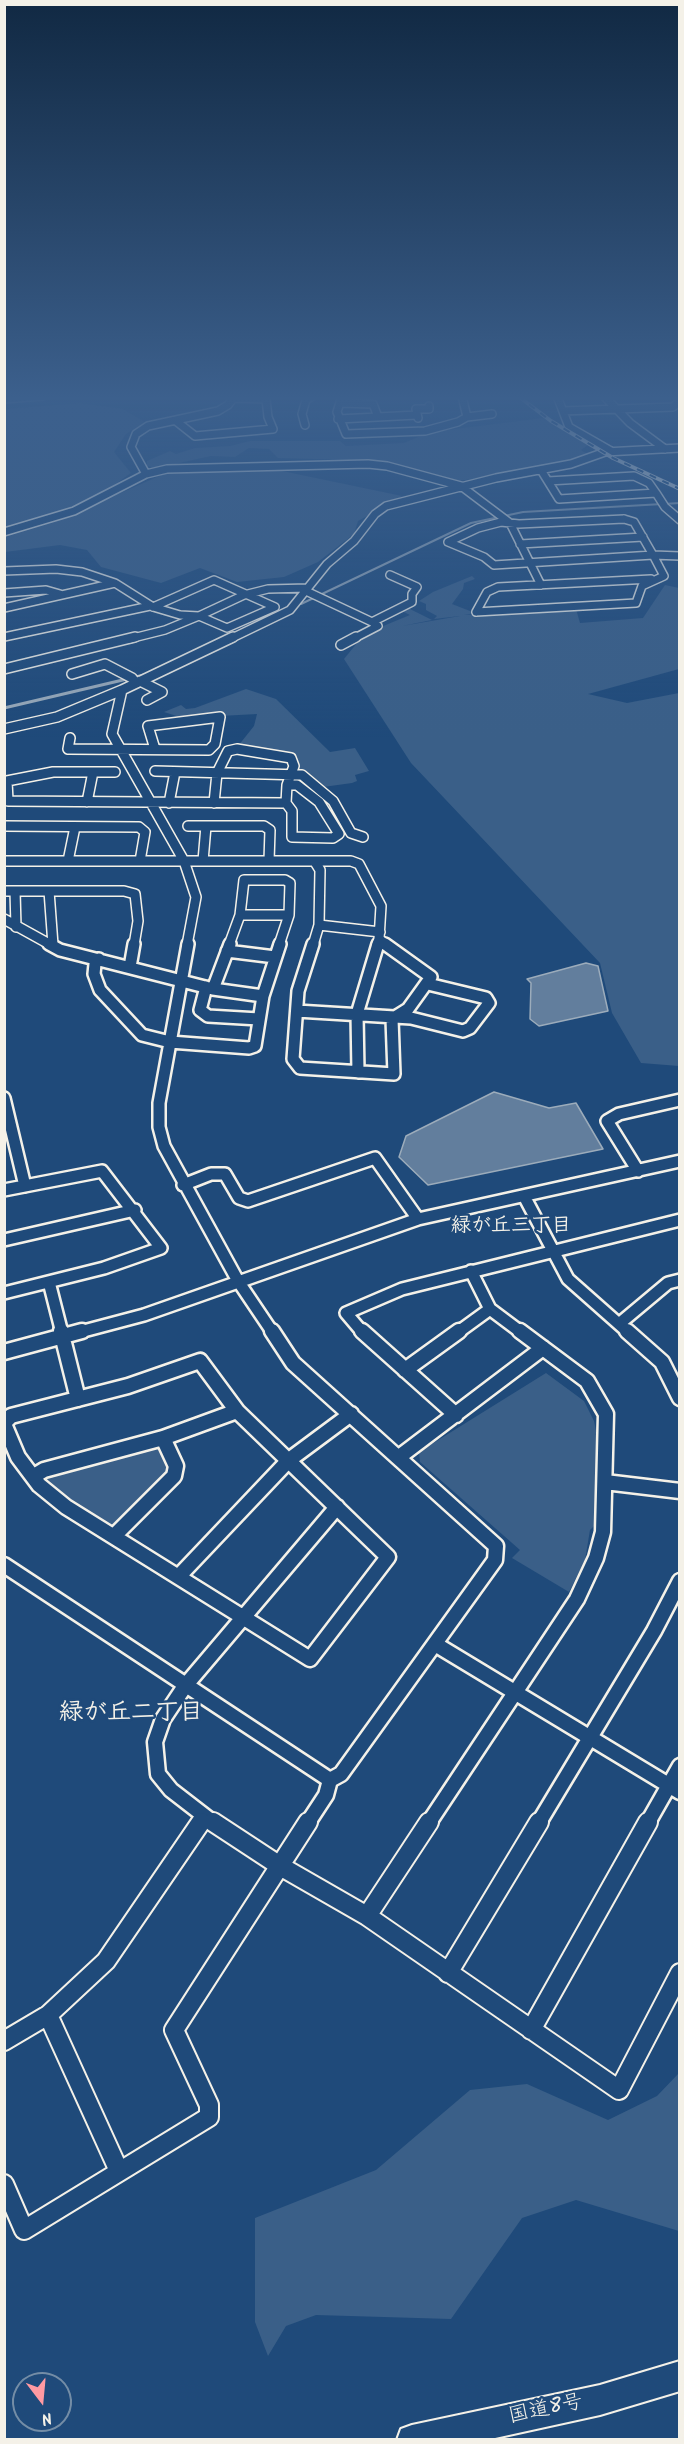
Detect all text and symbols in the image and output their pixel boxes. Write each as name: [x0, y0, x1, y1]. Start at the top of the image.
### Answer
district label: 緑が丘三丁目: [451, 1216, 571, 1240]
district label: 緑が丘二丁目: [59, 1701, 203, 1729]
north arrow: [12, 2372, 72, 2432]
street label: 国道8号: [506, 2391, 586, 2431]
text: N: [38, 2404, 55, 2431]

